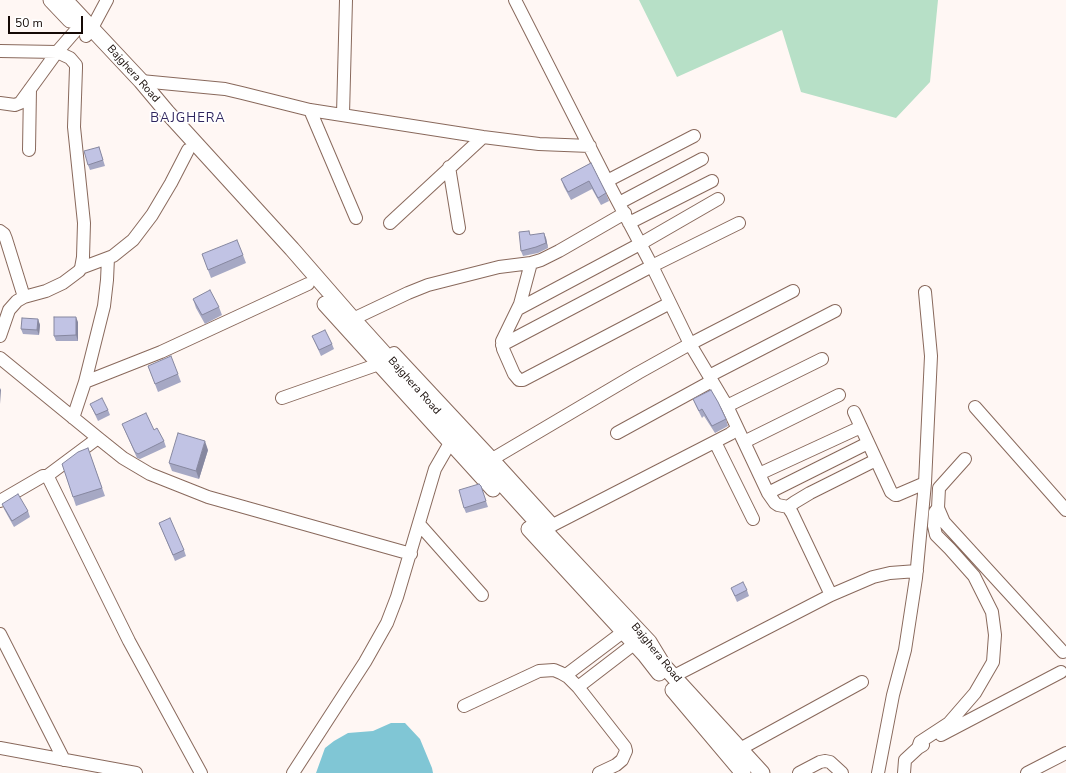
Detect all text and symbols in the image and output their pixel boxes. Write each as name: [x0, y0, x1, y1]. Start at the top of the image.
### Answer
scale bar: [10, 8, 85, 34]
text: 50 m: [15, 15, 43, 31]
street label: Bajghera Road: [104, 43, 162, 105]
district label: BAJGHERA: [150, 111, 226, 127]
street label: Bajghera Road: [385, 355, 443, 417]
street label: Bajghera Road: [628, 621, 684, 685]

